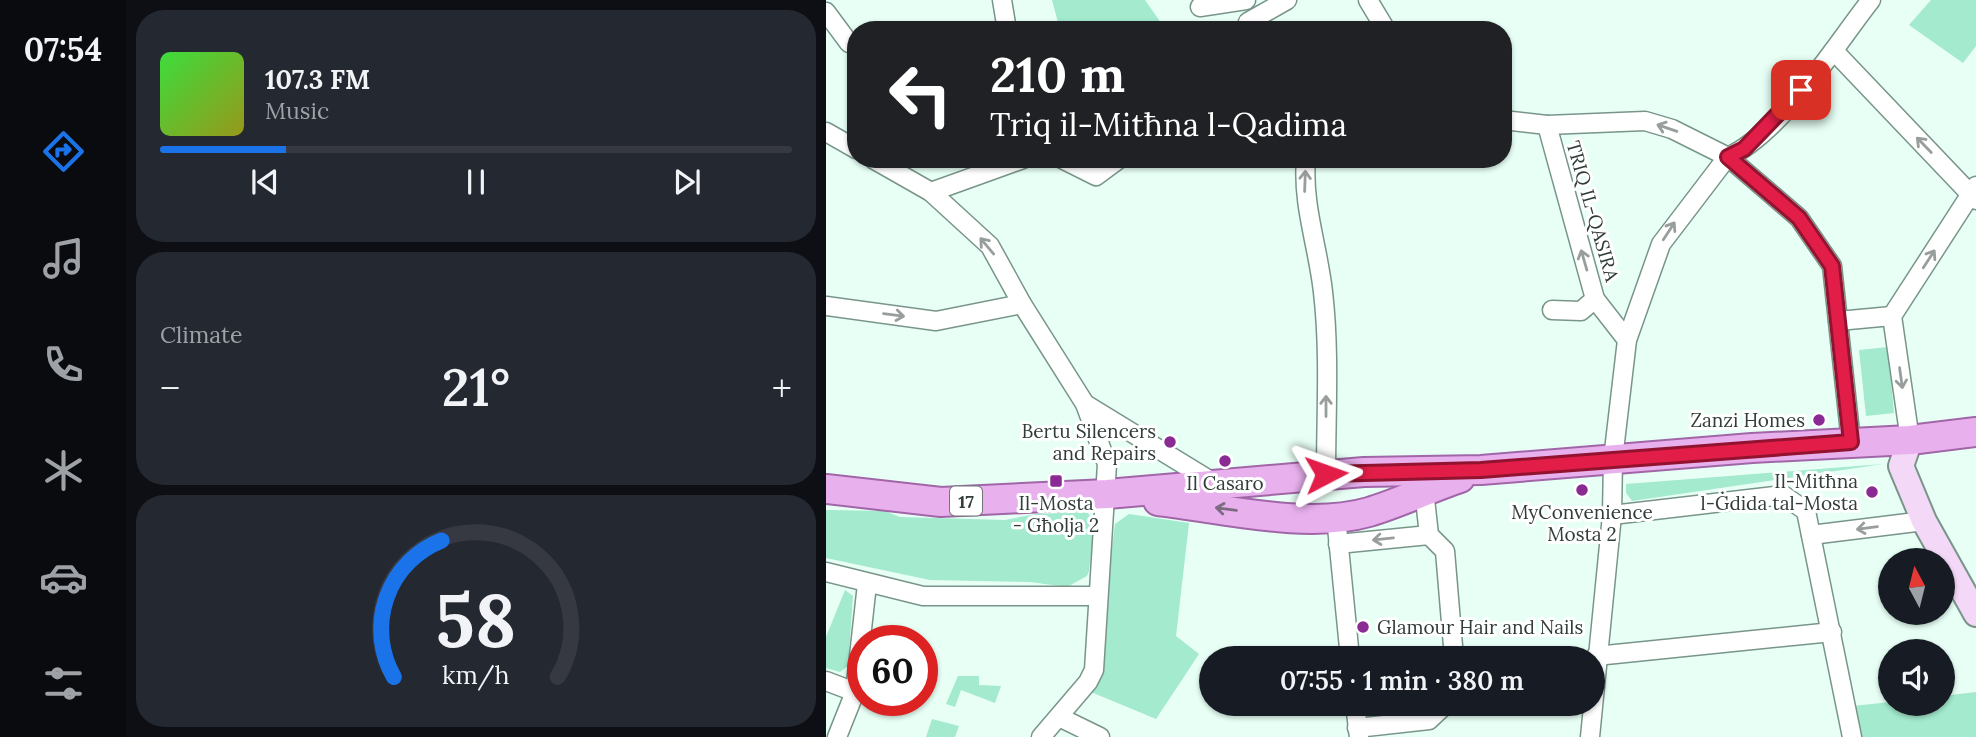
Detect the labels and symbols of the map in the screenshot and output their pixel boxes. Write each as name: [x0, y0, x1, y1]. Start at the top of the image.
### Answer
pin: [1771, 60, 1831, 120]
one-way arrow: [1656, 120, 1678, 133]
one-way arrow: [1915, 137, 1932, 154]
street label: TRIQ IL-QASIRA: [1561, 138, 1625, 285]
one-way arrow: [1298, 169, 1311, 192]
one-way arrow: [1662, 222, 1677, 241]
one-way arrow: [980, 237, 996, 255]
one-way arrow: [1577, 249, 1590, 271]
one-way arrow: [1923, 249, 1937, 269]
one-way arrow: [882, 309, 905, 322]
one-way arrow: [1895, 366, 1908, 389]
one-way arrow: [1319, 395, 1333, 418]
place label: Zanzi Homes: [1690, 408, 1805, 432]
marker: Zanzi Homes: [1811, 412, 1827, 428]
place label: Bertu Silencers and Repairs: [1021, 419, 1156, 465]
marker: Bertu Silencers and Repairs: [1162, 434, 1178, 450]
position arrow: [1289, 437, 1363, 511]
marker: Il Casaro: [1217, 453, 1233, 469]
place label: Il-Mitħna l-Ġdida tal-Mosta: [1701, 469, 1858, 515]
place label: Il Casaro: [1186, 471, 1264, 495]
marker: Il-Mosta - Għolja 2: [1048, 473, 1064, 489]
marker: MyConvenience Mosta 2: [1574, 482, 1590, 498]
marker: Il-Mitħna l-Ġdida tal-Mosta: [1864, 484, 1880, 500]
road number: 17: [950, 486, 982, 516]
place label: Il-Mosta - Għolja 2: [1013, 491, 1099, 537]
place label: MyConvenience Mosta 2: [1511, 500, 1653, 546]
one-way arrow: [1215, 502, 1238, 515]
one-way arrow: [1857, 521, 1879, 534]
one-way arrow: [1373, 533, 1395, 546]
north arrow: [1878, 548, 1955, 625]
place label: Glamour Hair and Nails: [1377, 615, 1584, 639]
marker: Glamour Hair and Nails: [1355, 619, 1371, 635]
speed limit sign: 60: [847, 625, 938, 716]

